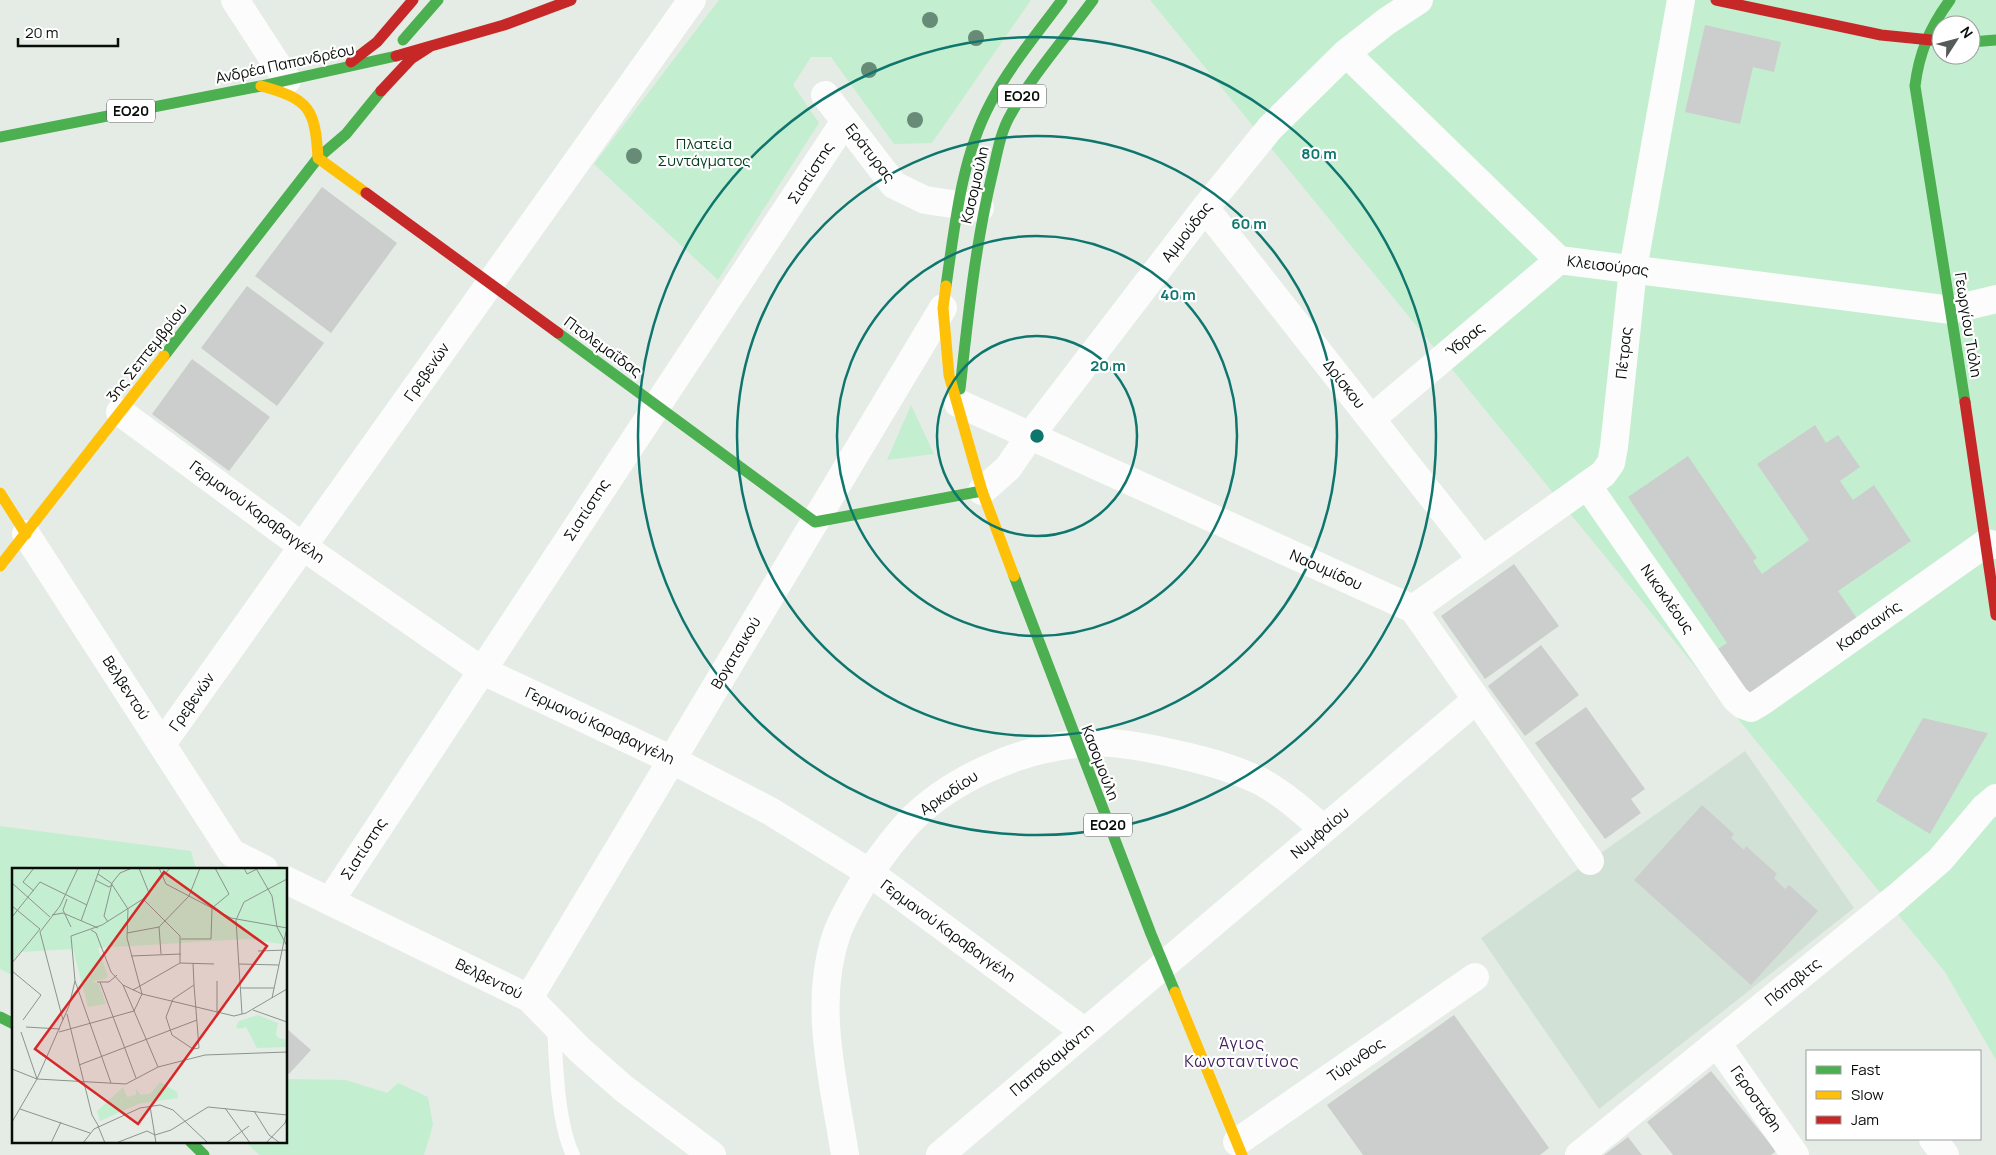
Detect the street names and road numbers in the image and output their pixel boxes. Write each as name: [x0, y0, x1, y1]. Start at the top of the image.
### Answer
street label: Ανδρέα Παπανδρέου: [213, 39, 356, 89]
road number: ΕΟ20: [998, 84, 1046, 108]
road number: ΕΟ20: [107, 100, 155, 122]
street label: Εράτυρας: [841, 119, 900, 187]
street label: Σιατίστης: [783, 138, 838, 208]
street label: Κασομούλη: [955, 144, 994, 226]
street label: Αμμούδας: [1156, 197, 1217, 266]
street label: Κλεισούρας: [1566, 250, 1650, 281]
street label: Γεωργίου Τιόλη: [1950, 271, 1987, 379]
street label: 3ης Σεπτεμβρίου: [101, 299, 192, 406]
street label: Πτολεμαΐδας: [560, 311, 646, 382]
street label: Ύδρας: [1441, 317, 1489, 362]
street label: Πέτρας: [1610, 326, 1637, 380]
street label: Γρεβενών: [399, 338, 455, 405]
street label: Δρίσκου: [1318, 355, 1370, 413]
street label: Γερμανού Καραβαγγέλη: [185, 455, 329, 568]
street label: Σιατίστης: [559, 475, 614, 545]
street label: Ναουμίδου: [1287, 544, 1366, 595]
street label: Νικοκλέους: [1636, 560, 1699, 638]
street label: Κασσιανής: [1832, 596, 1905, 656]
street label: Βογατσικού: [706, 613, 765, 693]
street label: Βελβεντού: [98, 652, 155, 724]
street label: Γρεβενών: [164, 668, 220, 735]
street label: Γερμανού Καραβαγγέλη: [522, 682, 678, 769]
street label: Κασομούλη: [1077, 722, 1124, 803]
street label: Αρκαδίου: [915, 765, 982, 820]
street label: Νυμφαίου: [1286, 802, 1353, 863]
street label: Σιατίστης: [336, 814, 391, 884]
road number: ΕΟ20: [1084, 814, 1132, 836]
street label: Γερμανού Καραβαγγέλη: [876, 874, 1020, 987]
street label: Βελβεντού: [452, 953, 526, 1004]
street label: Πόποβιτς: [1760, 953, 1825, 1011]
street label: Παπαδιαμάντη: [1005, 1018, 1098, 1101]
street label: Τύρινθος: [1323, 1032, 1388, 1087]
street label: Γεροστάθη: [1726, 1061, 1787, 1136]

